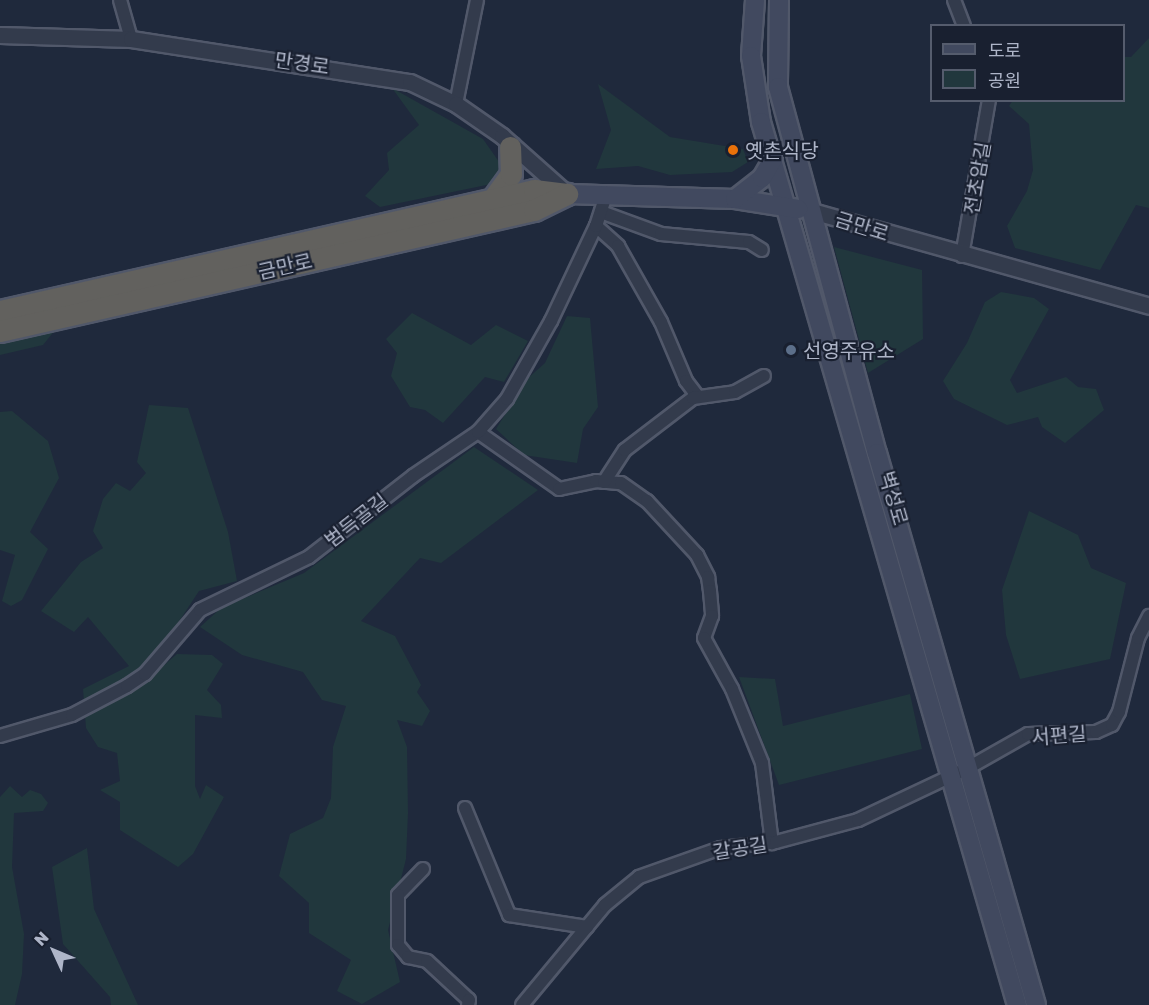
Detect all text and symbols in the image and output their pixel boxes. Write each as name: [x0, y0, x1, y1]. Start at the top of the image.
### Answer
legend: [930, 24, 1125, 102]
text: 도로: [988, 39, 1021, 61]
street label: 만경로: [273, 47, 331, 79]
text: 공원: [988, 69, 1021, 91]
place label: 옛촌식당: [745, 138, 819, 162]
street label: 전초암길: [959, 140, 995, 216]
marker: 옛촌식당: [726, 143, 740, 157]
street label: 금만로: [832, 206, 892, 246]
street label: 금만로: [255, 248, 315, 284]
place label: 선영주유소: [803, 338, 895, 362]
marker: 선영주유소: [784, 343, 798, 357]
street label: 벽성로: [875, 468, 913, 528]
street label: 범득골길: [320, 488, 392, 552]
street label: 서편길: [1031, 721, 1087, 749]
street label: 갈공길: [711, 832, 769, 864]
north arrow: [24, 921, 84, 981]
text: N: [30, 927, 52, 950]

